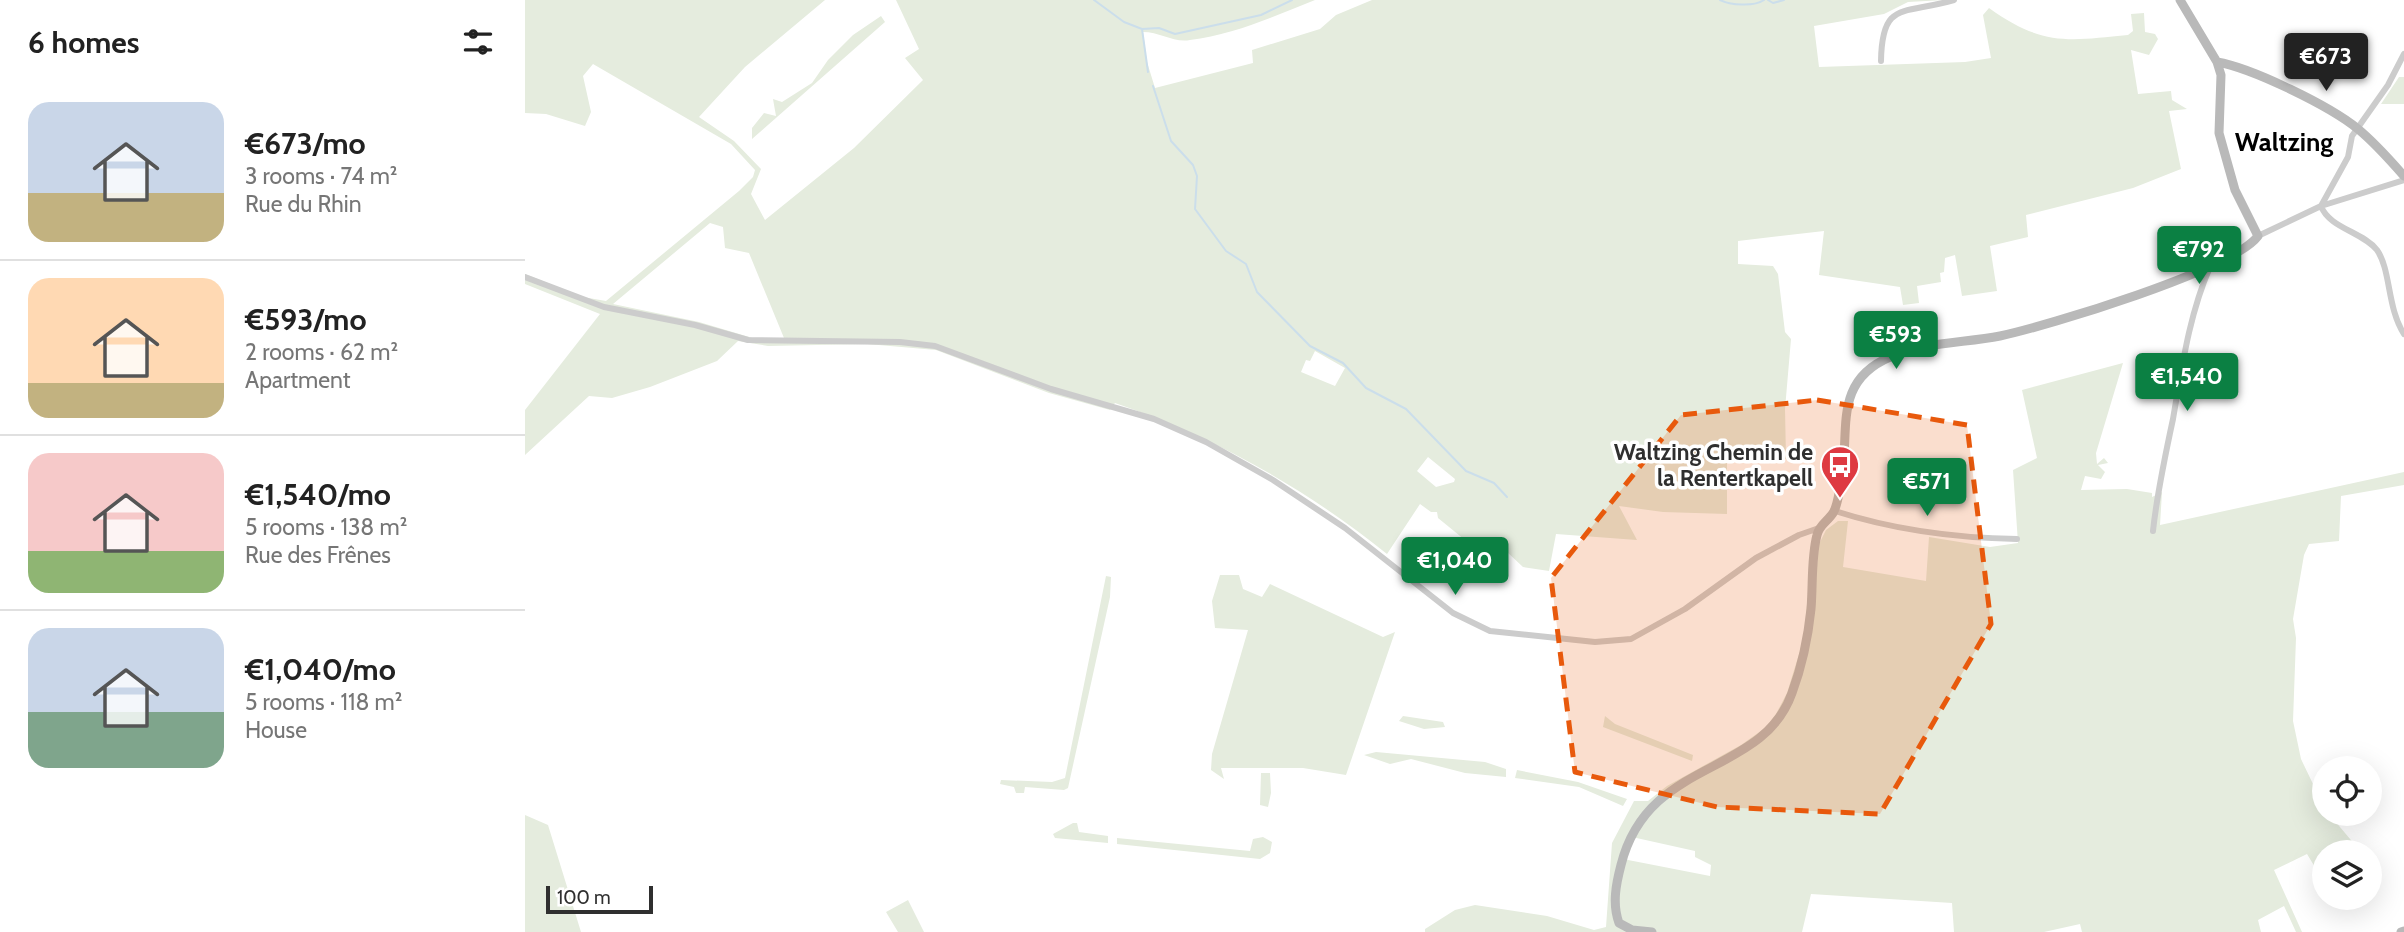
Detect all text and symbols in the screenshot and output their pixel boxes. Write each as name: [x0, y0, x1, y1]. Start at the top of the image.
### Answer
icon: filters: [459, 23, 497, 61]
text: 6 homes: [28, 24, 139, 61]
pin: €673: [2285, 34, 2367, 93]
text: €673: [2300, 42, 2352, 70]
text: €673/mo: [245, 125, 366, 162]
district label: Waltzing: [2235, 126, 2333, 158]
icon: home: [84, 130, 168, 214]
text: 3 rooms · 74 m²: [245, 162, 397, 190]
text: Rue du Rhin: [245, 190, 362, 218]
pin: €792: [2158, 226, 2240, 286]
text: €792: [2173, 235, 2225, 263]
text: €593/mo: [245, 301, 367, 338]
icon: home: [84, 306, 168, 390]
pin: €593: [1855, 312, 1937, 371]
text: €593: [1870, 320, 1922, 348]
text: 2 rooms · 62 m²: [245, 338, 398, 366]
pin: €1,540: [2130, 354, 2244, 413]
text: €1,540: [2151, 362, 2223, 390]
text: Apartment: [245, 366, 350, 394]
place label: Waltzing Chemin de la Rentertkapell: [1614, 438, 1813, 492]
bus stop icon: Waltzing Chemin de la Rentertkapell: [1819, 444, 1861, 499]
pin: €571: [1886, 458, 1968, 518]
text: €571: [1903, 467, 1951, 495]
text: €1,540/mo: [245, 476, 391, 513]
icon: home: [84, 481, 168, 565]
text: 5 rooms · 138 m²: [245, 513, 407, 541]
pin: €1,040: [1398, 538, 1512, 597]
text: Rue des Frênes: [245, 541, 391, 569]
text: €1,040: [1417, 546, 1493, 574]
text: €1,040/mo: [245, 651, 396, 688]
icon: home: [84, 656, 168, 740]
text: 5 rooms · 118 m²: [245, 688, 402, 716]
text: House: [245, 716, 307, 744]
map controls: [2312, 756, 2382, 910]
button: locate: [2312, 756, 2382, 826]
button: layers: [2312, 840, 2382, 910]
scale bar: [546, 883, 653, 915]
text: 100 m: [557, 886, 611, 909]

